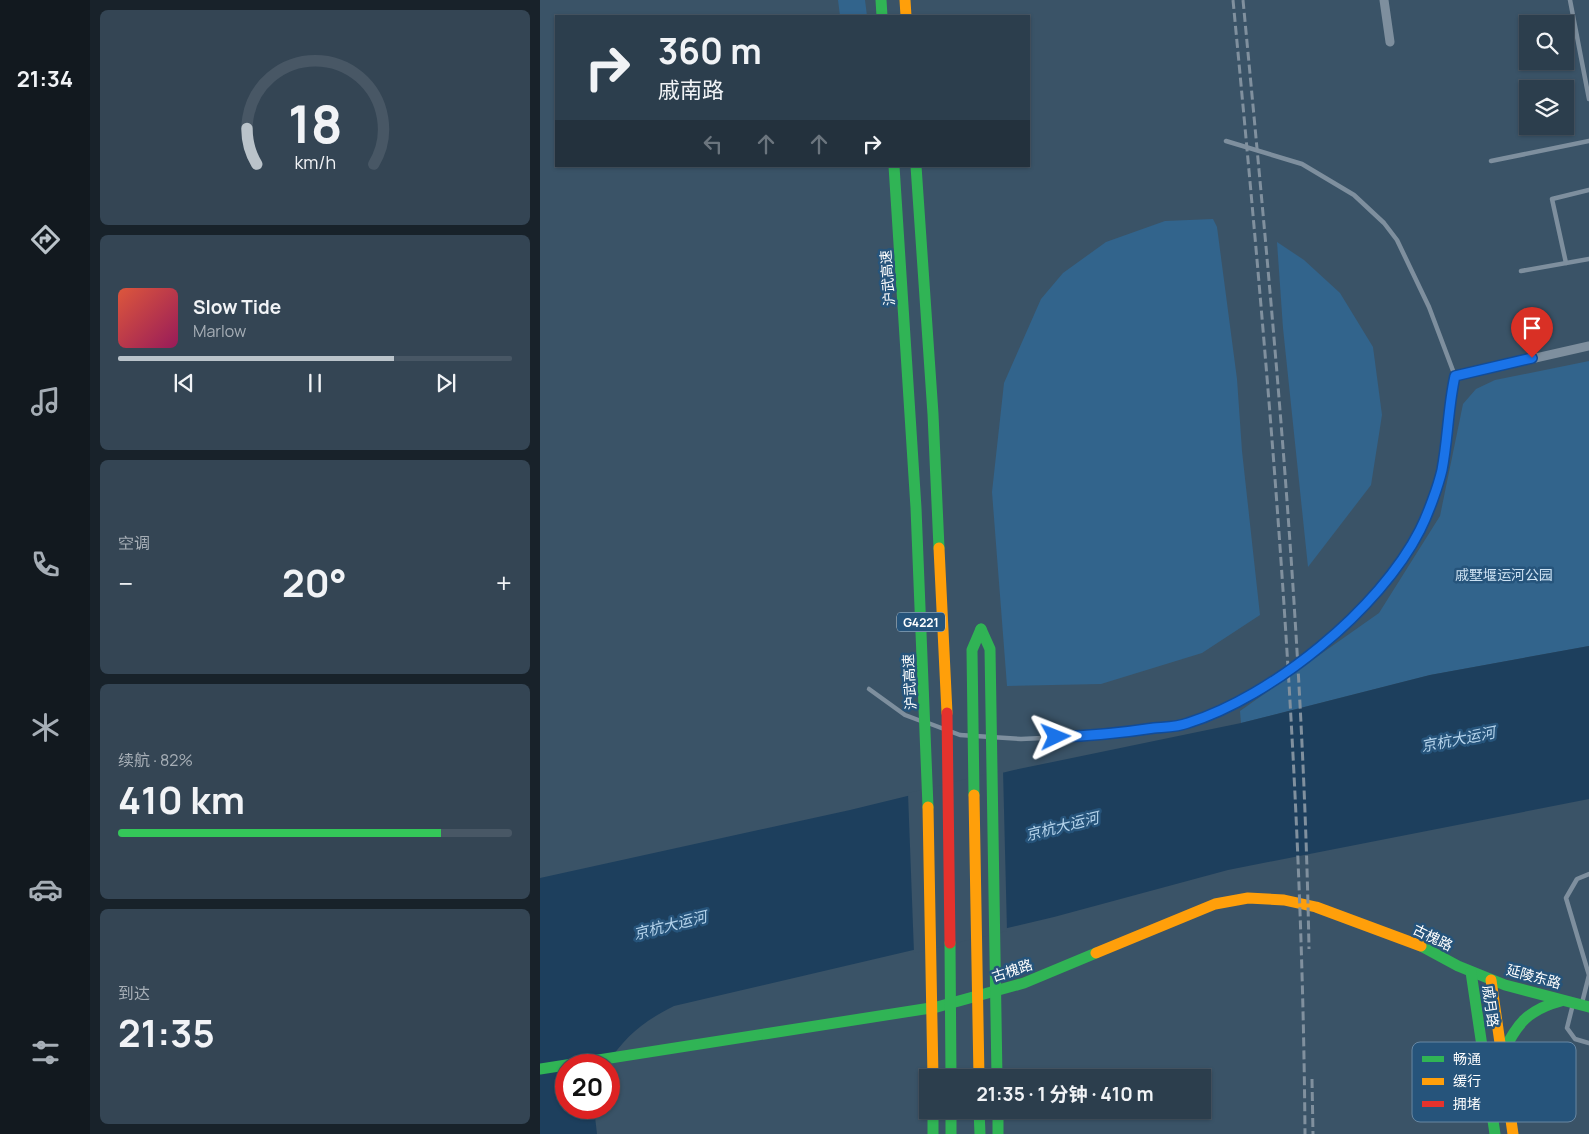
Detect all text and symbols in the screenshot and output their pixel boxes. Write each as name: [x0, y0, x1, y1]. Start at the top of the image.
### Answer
map controls: [1519, 15, 1574, 135]
button: search: [1519, 15, 1574, 70]
text: 360 m: [658, 27, 762, 75]
icon: right: [575, 35, 640, 100]
text: 21:34: [17, 64, 73, 94]
text: 戚南路: [658, 75, 724, 105]
button: layers: [1519, 80, 1574, 135]
text: 18: [288, 88, 342, 159]
icon: left: [699, 130, 727, 158]
icon: ahead: [752, 130, 780, 158]
icon: ahead: [805, 130, 833, 158]
icon: right: [858, 130, 886, 158]
text: km/h: [294, 150, 336, 174]
icon: directions: [28, 222, 63, 257]
street label: 沪武高速: [876, 249, 898, 307]
text: Slow Tide: [193, 294, 281, 320]
pin: [1511, 307, 1553, 358]
icon: arrive: [1518, 314, 1546, 342]
text: Marlow: [193, 320, 246, 342]
icon: previous: [170, 369, 198, 397]
icon: pause: [301, 369, 329, 397]
icon: next: [432, 369, 460, 397]
icon: music: [28, 384, 63, 419]
text: 空调: [118, 532, 150, 554]
icon: phone: [28, 547, 63, 582]
text: 20°: [282, 556, 347, 608]
text: −: [118, 564, 133, 602]
text: +: [496, 564, 512, 602]
park label: 戚墅堰运河公园: [1455, 565, 1553, 584]
road number: G4221: [897, 612, 945, 632]
street label: 沪武高速: [898, 654, 920, 710]
icon: climate: [28, 710, 63, 745]
position arrow: [1029, 710, 1081, 762]
water label: 京杭大运河: [1419, 721, 1500, 756]
text: 续航 · 82%: [118, 749, 193, 771]
text: 410 km: [118, 773, 245, 825]
water label: 京杭大运河: [1023, 806, 1104, 845]
icon: car: [28, 872, 63, 907]
water label: 京杭大运河: [631, 905, 712, 944]
street label: 古槐路: [1410, 919, 1456, 955]
street label: 古槐路: [989, 954, 1035, 986]
street label: 延陵东路: [1504, 960, 1564, 992]
text: 到达: [118, 982, 150, 1004]
street label: 戚月路: [1479, 984, 1503, 1028]
text: 21:35: [118, 1006, 215, 1058]
icon: filters: [28, 1035, 63, 1070]
legend: [1412, 1042, 1576, 1122]
text: 畅通: [1453, 1049, 1481, 1068]
speed limit sign: 20: [555, 1054, 620, 1119]
text: 缓行: [1453, 1071, 1481, 1090]
text: 21:35 · 1 分钟 · 410 m: [976, 1081, 1154, 1107]
text: 拥堵: [1453, 1094, 1481, 1113]

